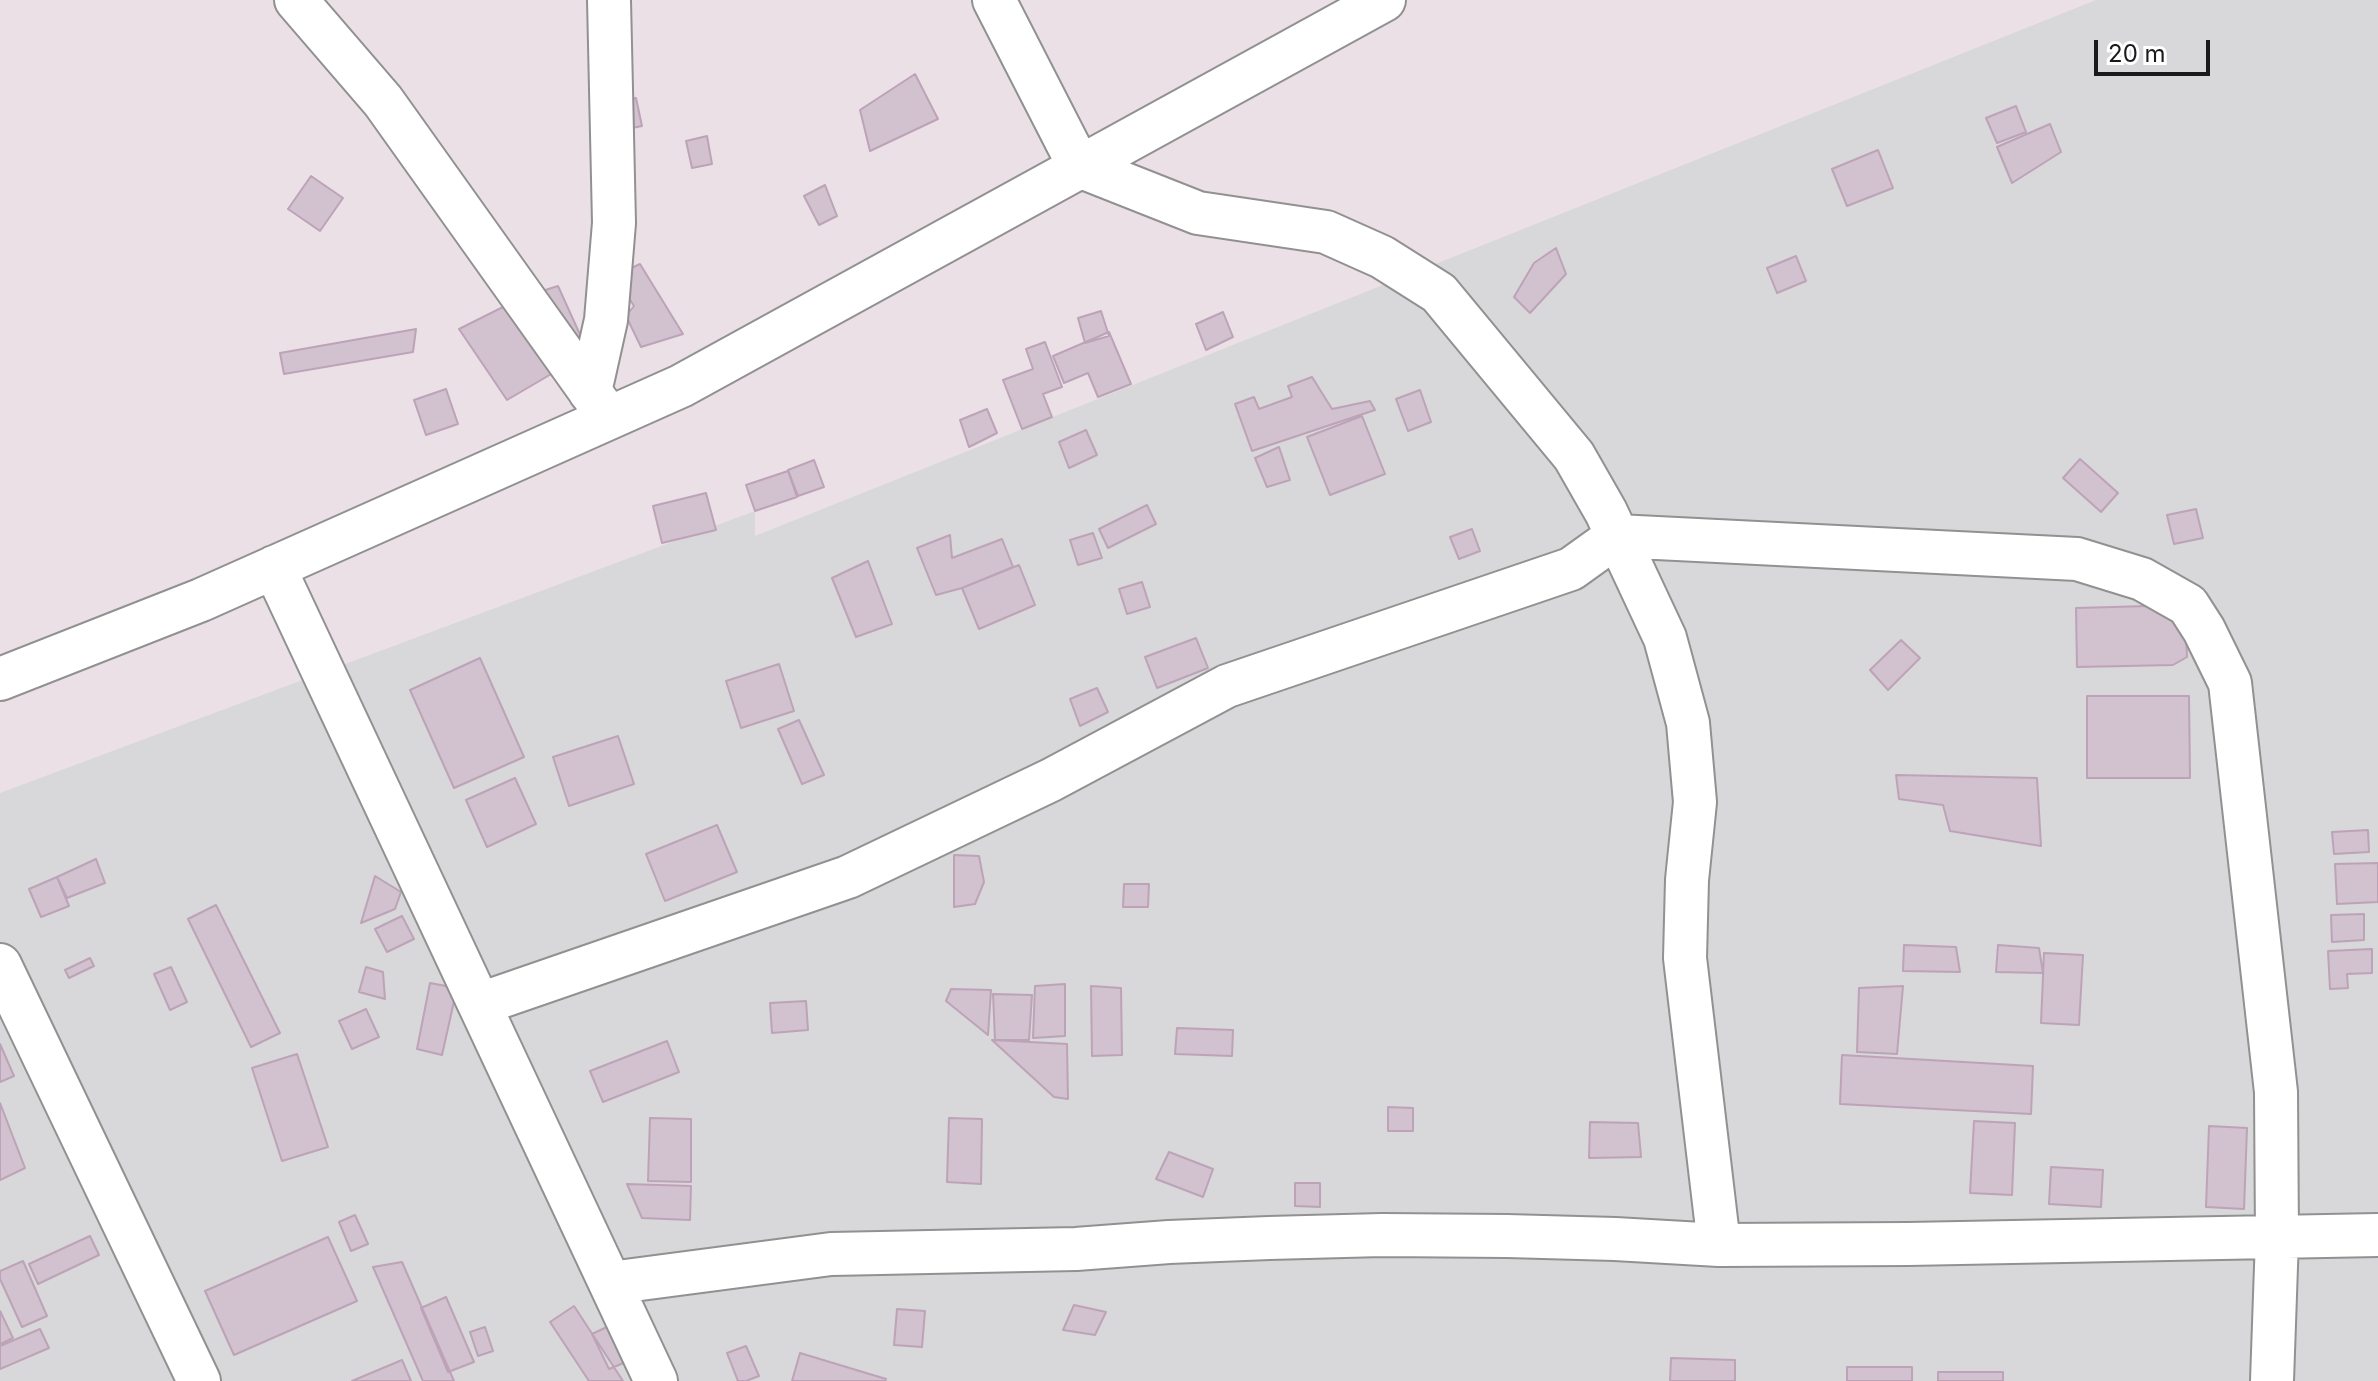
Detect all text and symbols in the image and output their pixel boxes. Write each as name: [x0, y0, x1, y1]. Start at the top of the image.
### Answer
scale bar: [2098, 24, 2214, 74]
text: 20 m: [2108, 39, 2166, 68]

